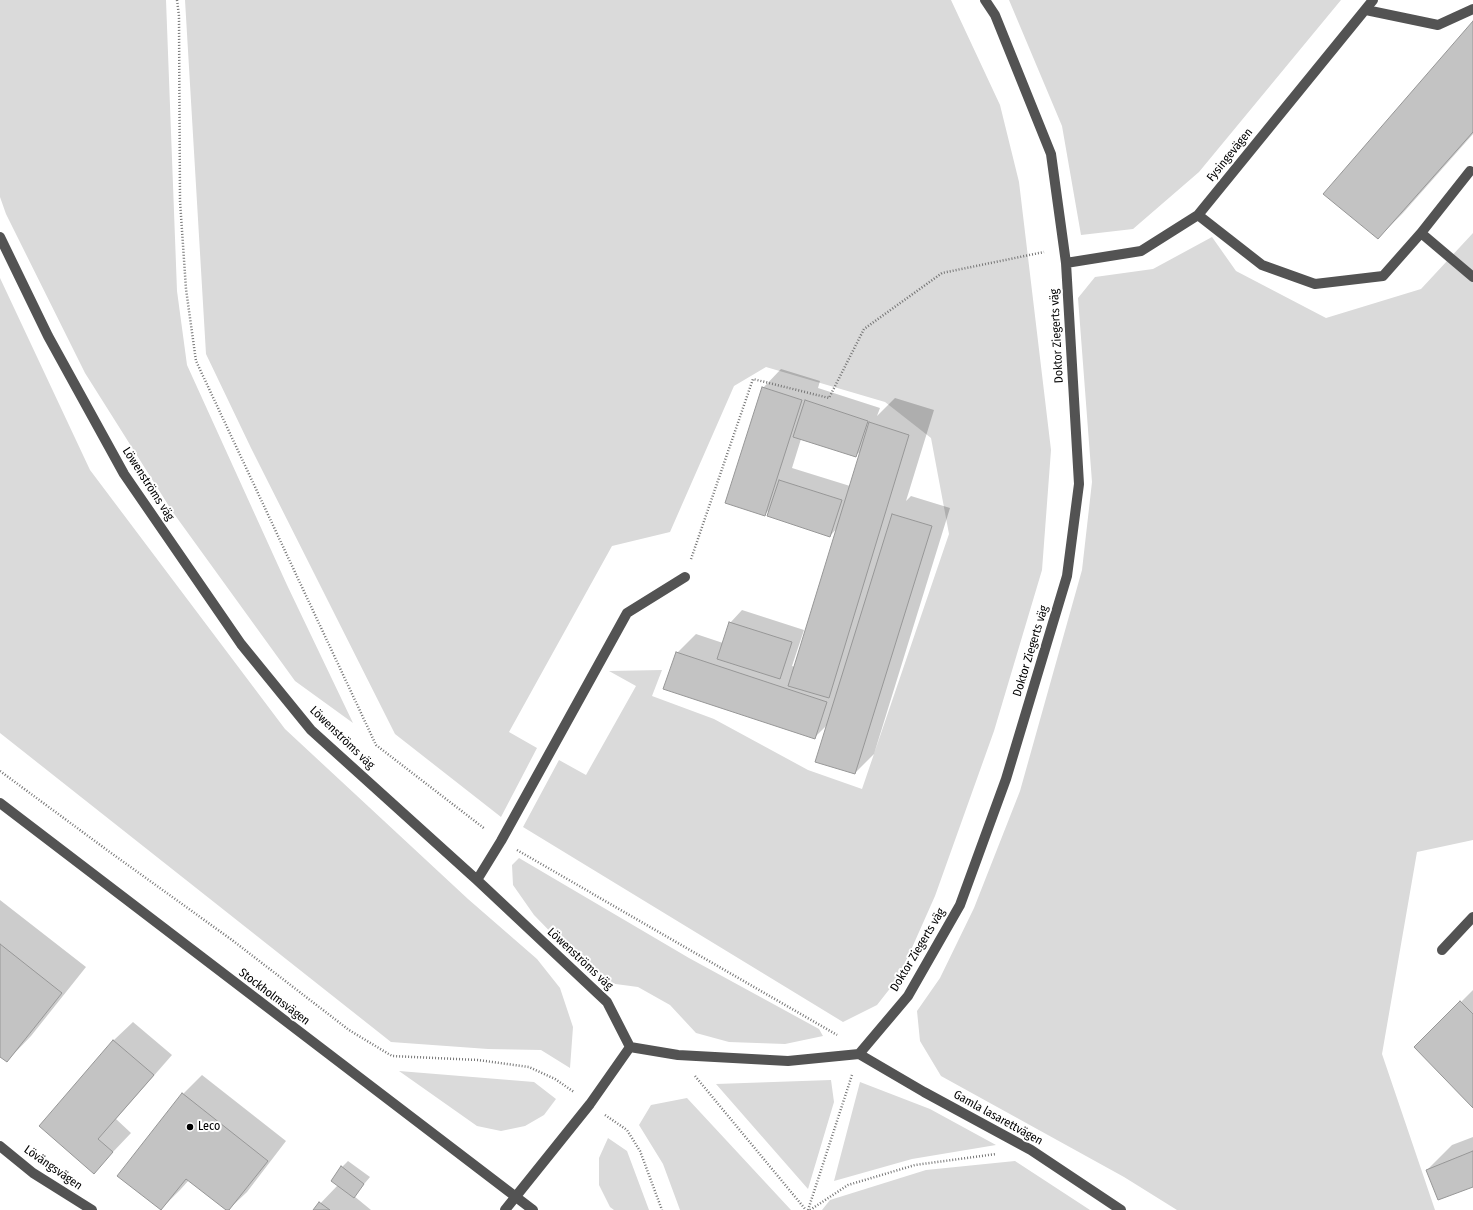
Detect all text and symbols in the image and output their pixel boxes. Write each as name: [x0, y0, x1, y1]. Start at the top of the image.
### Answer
street label: Fysingevägen: [1204, 125, 1256, 185]
street label: Doktor Ziegerts väg: [1047, 288, 1067, 384]
street label: Löwenströms väg: [119, 445, 177, 523]
street label: Doktor Ziegerts väg: [1010, 604, 1052, 698]
street label: Löwenströms väg: [307, 703, 377, 773]
street label: Doktor Ziegerts väg: [887, 906, 949, 994]
street label: Löwenströms väg: [544, 925, 616, 993]
street label: Stockholmsvägen: [236, 966, 312, 1028]
street label: Gamla lasarettvägen: [951, 1088, 1045, 1148]
place label: Leco: [198, 1120, 220, 1134]
marker: Leco: [185, 1122, 195, 1132]
street label: Lövängsvägen: [21, 1143, 85, 1193]

